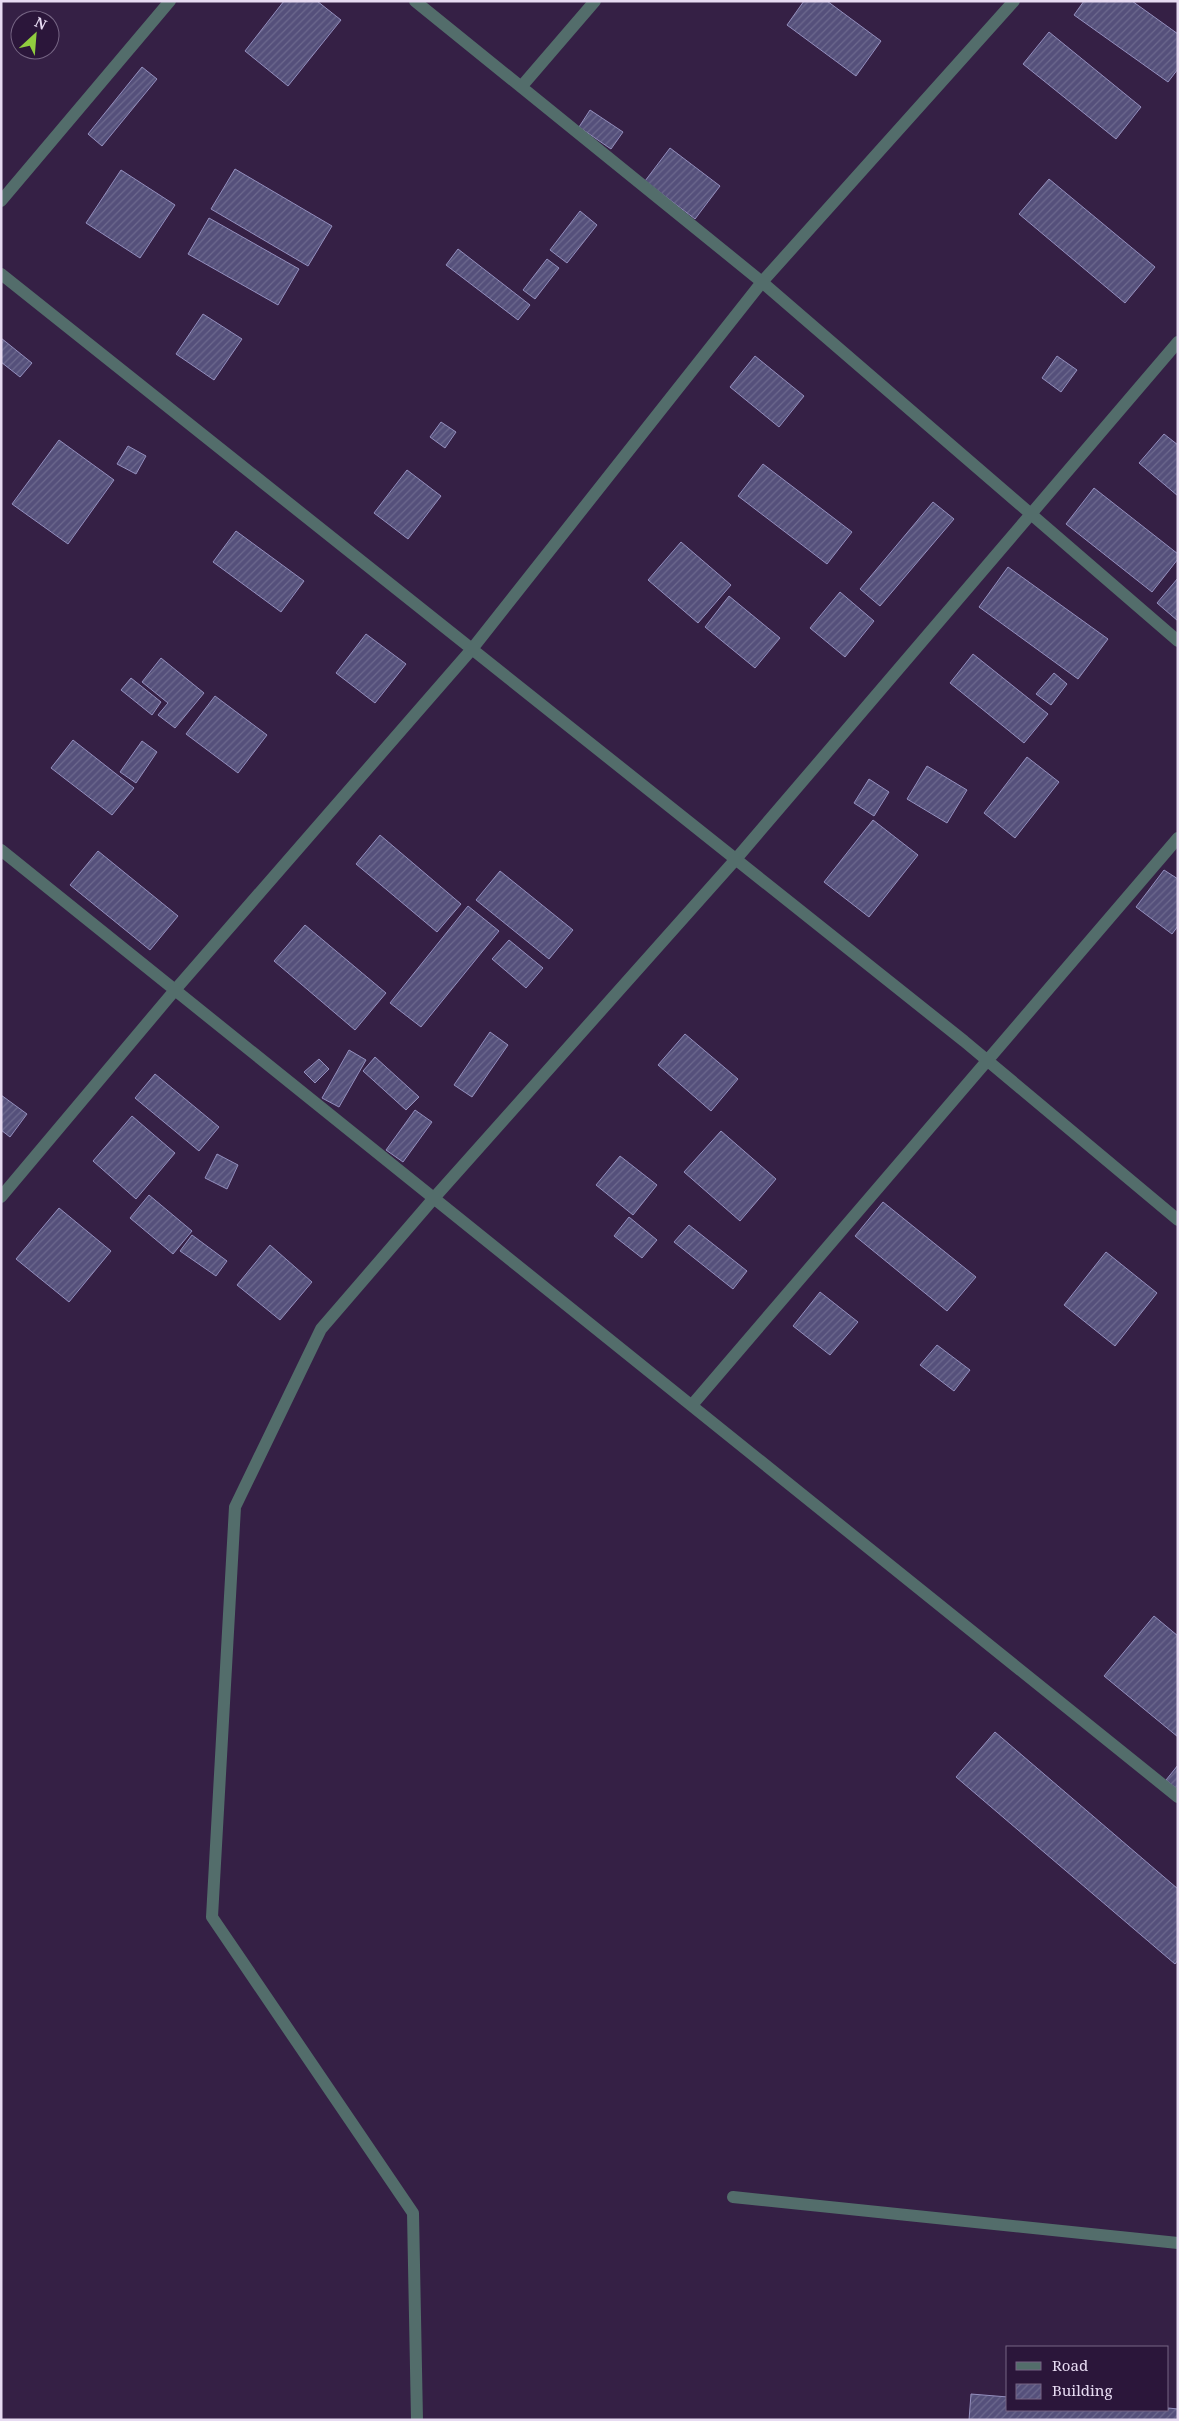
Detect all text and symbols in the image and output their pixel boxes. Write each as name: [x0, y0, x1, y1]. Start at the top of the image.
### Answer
north arrow: [10, 10, 60, 60]
text: N: [32, 12, 50, 34]
legend: [1006, 2346, 1169, 2411]
text: Road: [1052, 2355, 1088, 2375]
text: Building: [1052, 2380, 1113, 2400]

